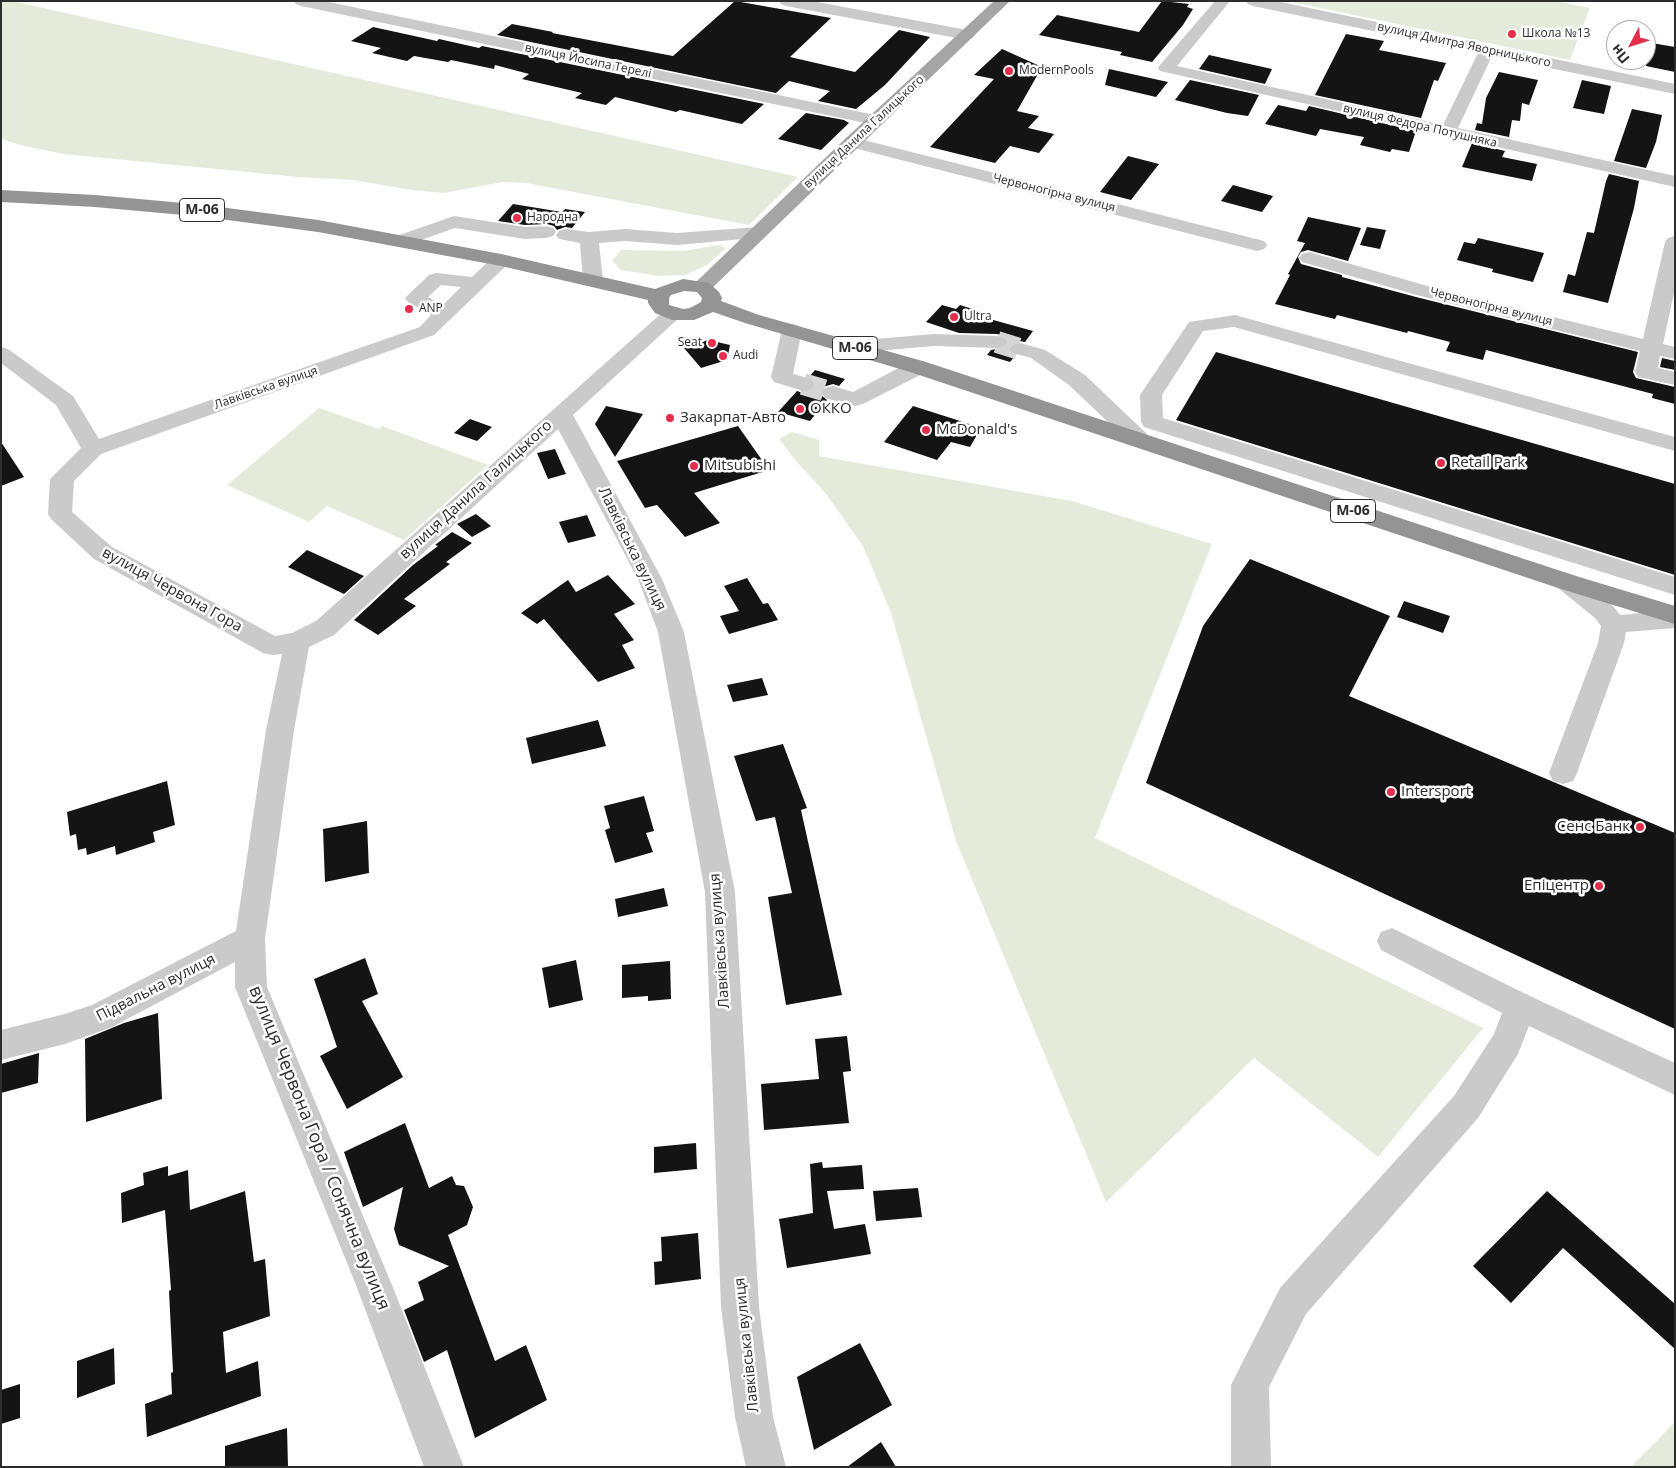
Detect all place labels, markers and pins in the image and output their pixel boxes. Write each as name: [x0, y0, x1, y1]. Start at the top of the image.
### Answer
place label: Школа №13: [1522, 27, 1590, 41]
marker: Школа №13: [1506, 28, 1518, 40]
place label: ModernPools: [1019, 64, 1094, 78]
marker: ModernPools: [1003, 65, 1015, 77]
place label: Народна: [527, 211, 578, 225]
marker: Народна: [511, 212, 523, 224]
place label: ANP: [419, 302, 443, 316]
marker: ANP: [403, 303, 415, 315]
place label: Ultra: [964, 310, 992, 324]
marker: Ultra: [948, 311, 960, 323]
place label: Seat: [678, 336, 702, 350]
marker: Seat: [706, 337, 718, 349]
place label: Audi: [733, 349, 758, 363]
marker: Audi: [717, 350, 729, 362]
place label: ОККО: [810, 400, 852, 418]
marker: ОККО: [794, 403, 806, 415]
place label: Закарпат-Авто: [680, 409, 786, 427]
marker: Закарпат-Авто: [664, 412, 676, 424]
place label: McDonald's: [936, 421, 1018, 439]
marker: McDonald's: [920, 424, 932, 436]
place label: Retail Park: [1451, 454, 1525, 472]
place label: Mitsubishi: [704, 457, 776, 475]
marker: Retail Park: [1435, 457, 1447, 469]
marker: Mitsubishi: [688, 460, 700, 472]
place label: Intersport: [1401, 783, 1471, 801]
marker: Intersport: [1385, 786, 1397, 798]
place label: Сенс Банк: [1557, 818, 1630, 836]
marker: Сенс Банк: [1634, 821, 1646, 833]
place label: Епіцентр: [1524, 877, 1589, 895]
marker: Епіцентр: [1593, 880, 1605, 892]

